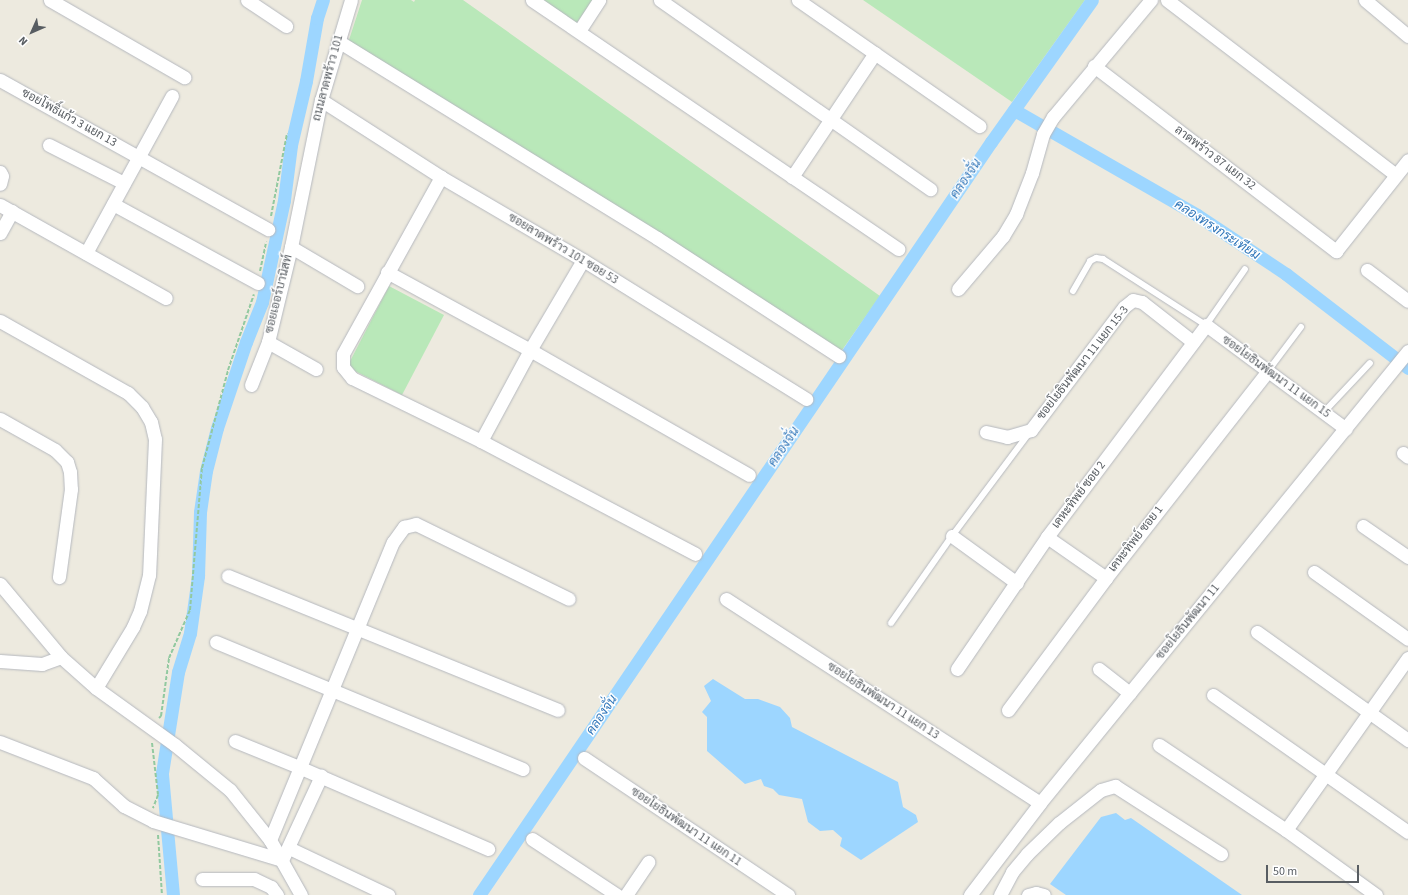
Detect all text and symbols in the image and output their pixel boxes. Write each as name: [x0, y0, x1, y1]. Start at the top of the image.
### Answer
north arrow: [12, 12, 52, 52]
text: N: [15, 33, 31, 49]
street label: ถนนลาดพร้าว 101: [310, 33, 346, 123]
street label: ซอยโพธิ์แก้ว 3 แยก 13: [19, 86, 119, 150]
street label: ลาดพร้าว 87 แยก 32: [1172, 123, 1258, 193]
water label: คลองจั่น: [947, 156, 985, 202]
water label: คลองทรงกระเทียม: [1172, 197, 1262, 263]
street label: ซอยลาดพร้าว 101 ซอย 53: [505, 210, 621, 288]
street label: ซอยเออร์บานิสท์: [262, 253, 296, 335]
street label: ซอยโยธินพัฒนา 11 แยก 15-3: [1034, 303, 1132, 423]
street label: ซอยโยธินพัฒนา 11 แยก 15: [1219, 333, 1333, 421]
water label: คลองจั่น: [765, 424, 803, 470]
street label: เคหะทิพย์ ซอย 2: [1049, 459, 1109, 531]
street label: เคหะทิพย์ ซอย 1: [1106, 503, 1166, 575]
street label: ซอยโยธินพัฒนา 11: [1153, 581, 1223, 663]
street label: ซอยโยธินพัฒนา 11 แยก 13: [824, 659, 942, 743]
water label: คลองจั่น: [583, 692, 621, 738]
street label: ซอยโยธินพัฒนา 11 แยก 11: [628, 784, 744, 870]
scale bar: [1268, 857, 1361, 883]
text: 50 m: [1273, 863, 1297, 880]

